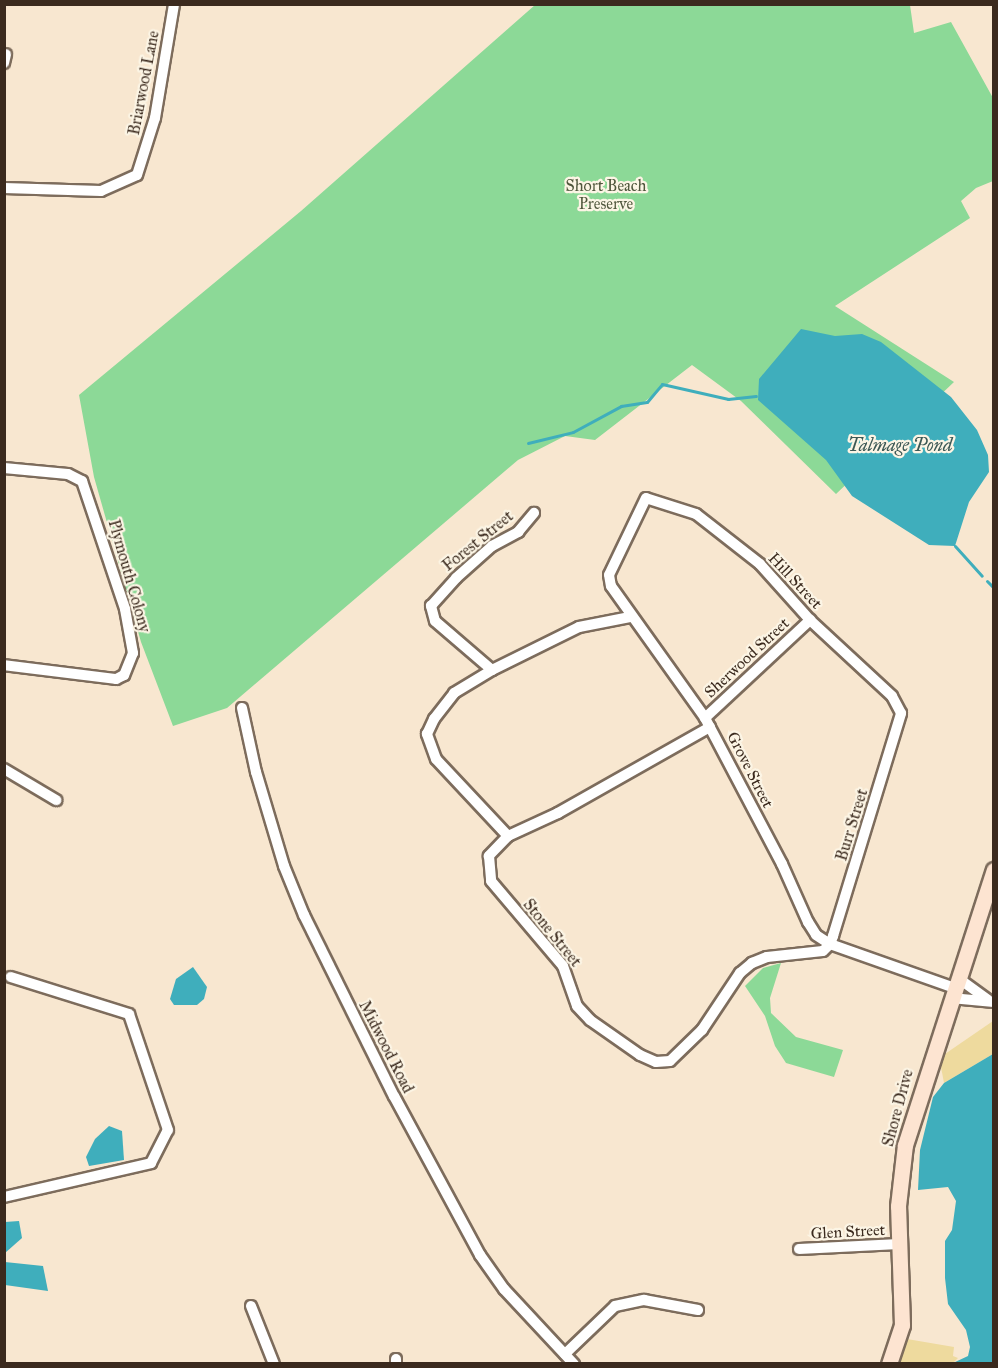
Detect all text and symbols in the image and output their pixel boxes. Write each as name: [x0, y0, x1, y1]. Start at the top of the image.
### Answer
street label: Briarwood Lane: [124, 29, 164, 137]
park label: Short Beach Preserve: [566, 176, 646, 214]
water label: Talmage Pond: [848, 434, 952, 456]
street label: Forest Street: [439, 507, 517, 575]
street label: Plymouth Colony: [104, 518, 154, 634]
street label: Hill Street: [764, 549, 826, 613]
street label: Sherwood Street: [701, 614, 793, 702]
street label: Grove Street: [723, 729, 777, 811]
street label: Burr Street: [832, 787, 872, 863]
street label: Stone Street: [519, 895, 585, 971]
street label: Midwood Road: [354, 998, 418, 1096]
street label: Shore Drive: [878, 1067, 918, 1149]
street label: Glen Street: [810, 1220, 886, 1244]

